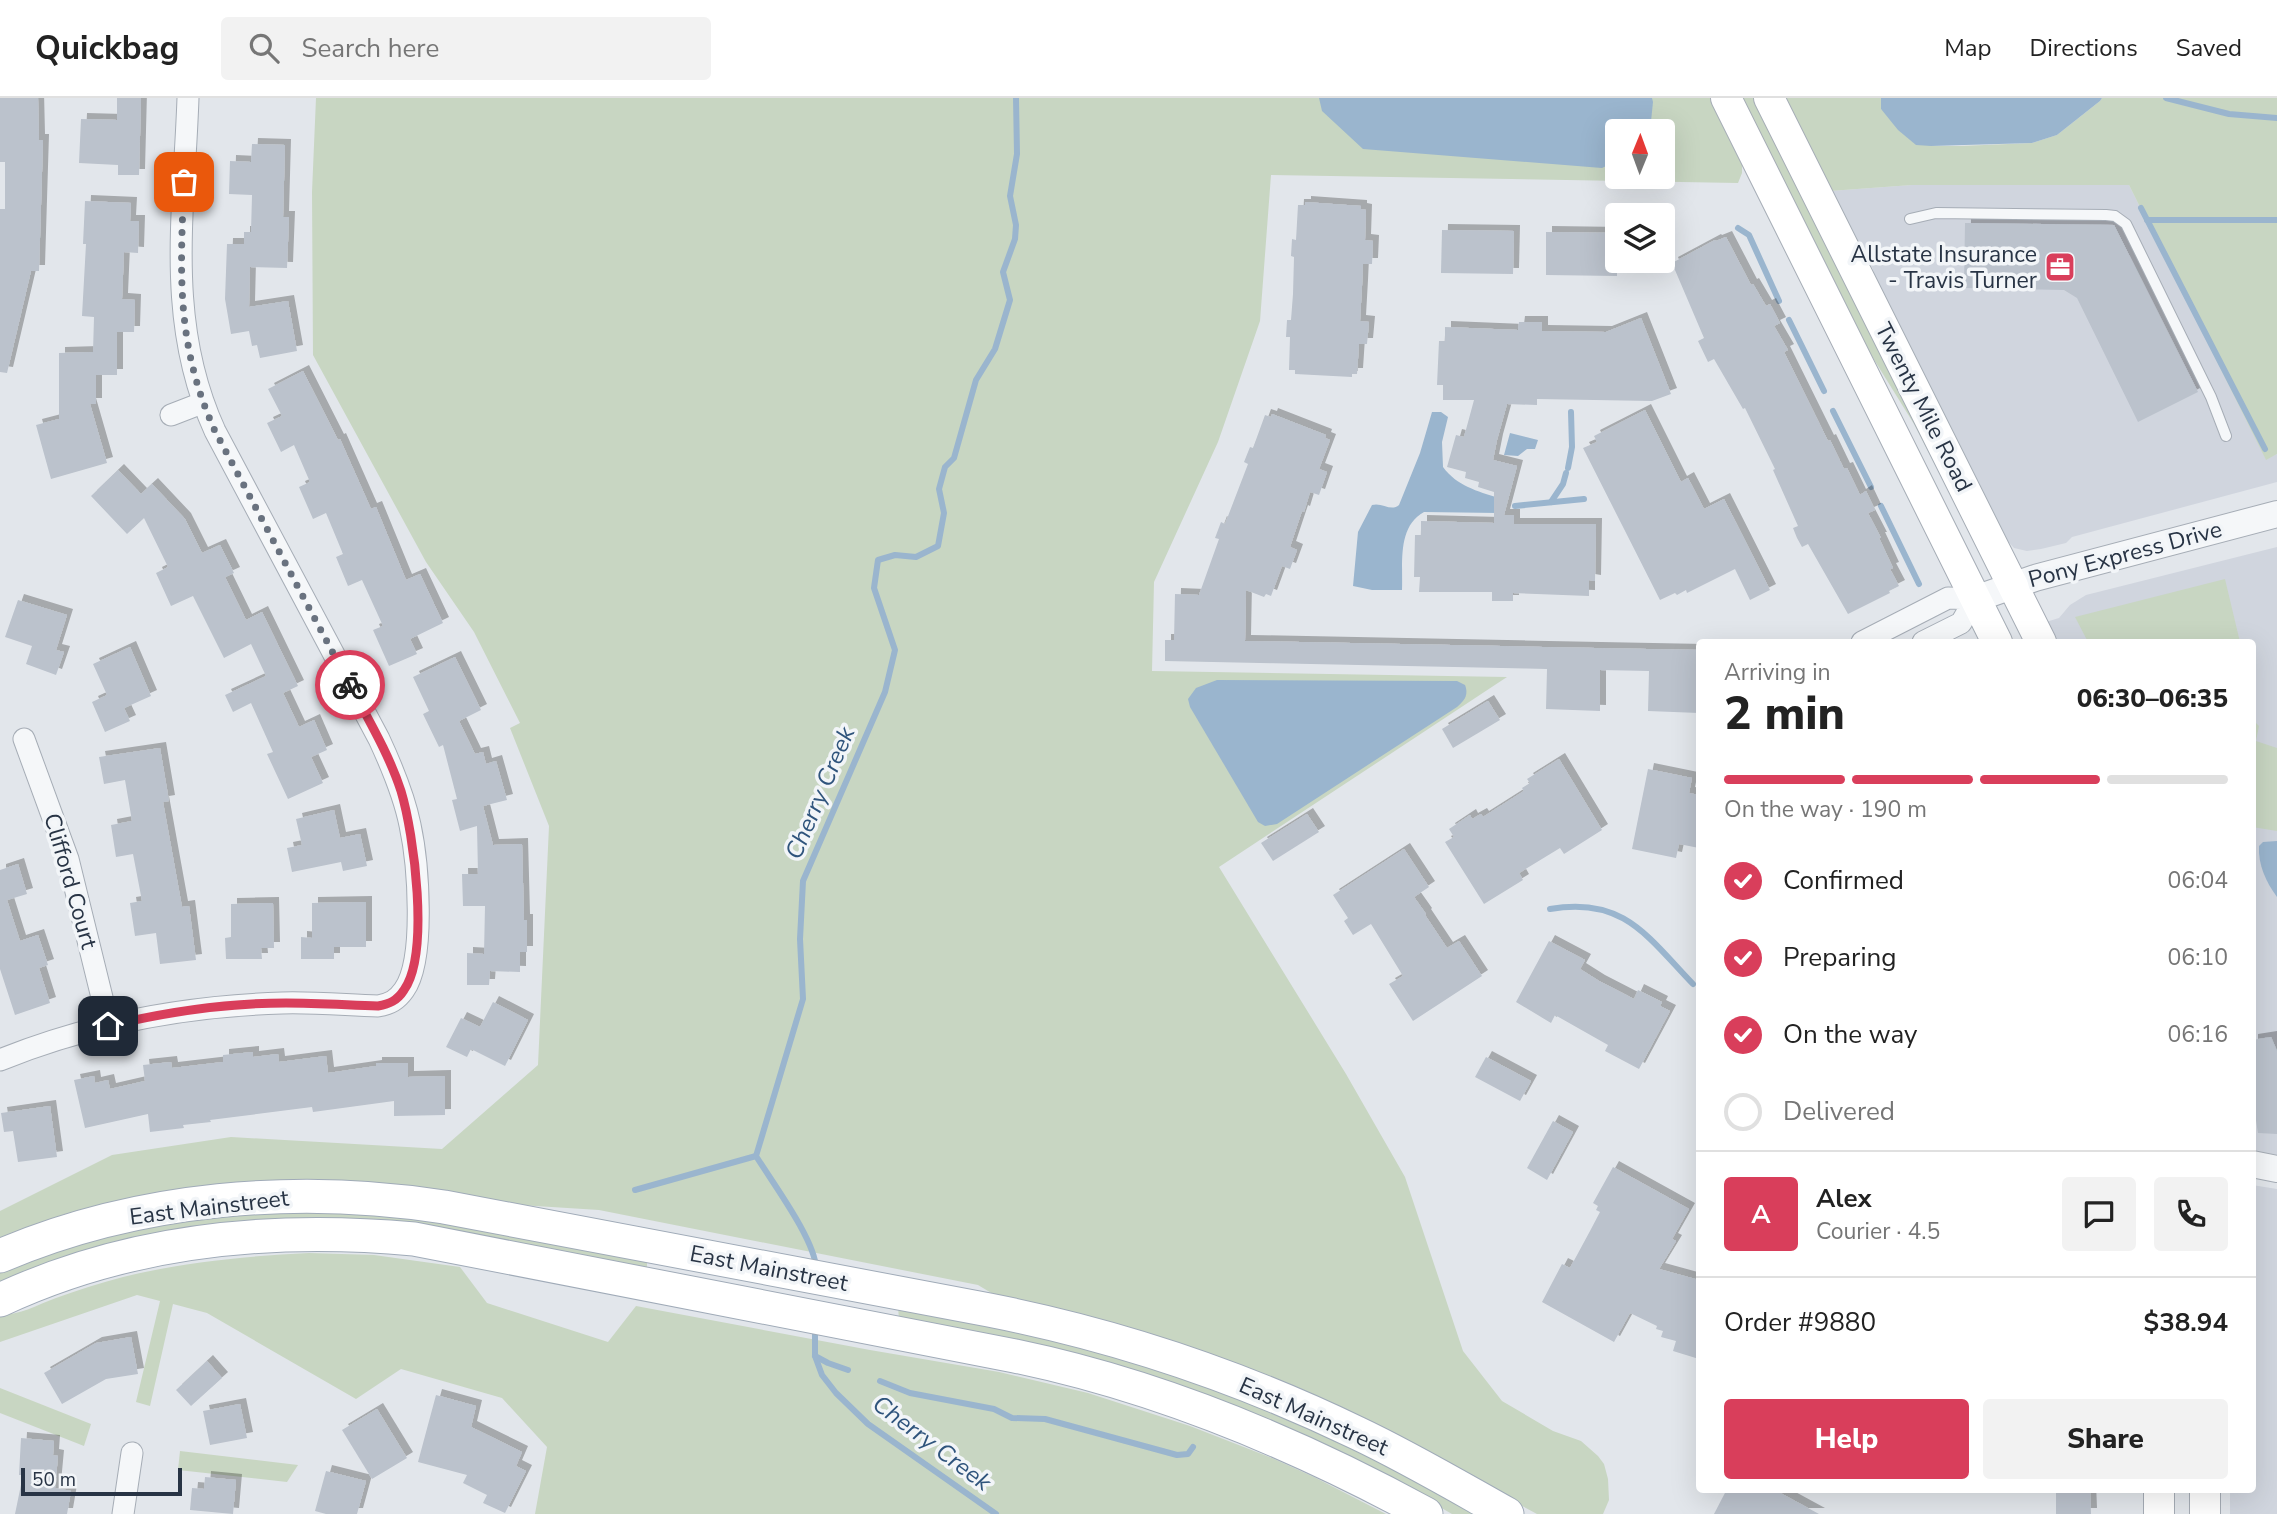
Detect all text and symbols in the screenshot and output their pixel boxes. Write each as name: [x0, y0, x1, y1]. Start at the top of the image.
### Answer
search box: [221, 17, 711, 80]
text: Quickbag: [35, 26, 179, 71]
icon: search: [245, 29, 283, 67]
text: Search here: [301, 31, 439, 66]
text: Map: [1944, 32, 1991, 64]
text: Directions: [2029, 32, 2138, 64]
text: Saved: [2176, 32, 2242, 64]
north arrow: [1605, 119, 1675, 189]
map controls: [1605, 119, 1675, 273]
pin: [154, 152, 214, 212]
icon: bag: [165, 163, 203, 201]
button: layers: [1605, 203, 1675, 273]
place label: Allstate Insurance - Travis Turner: [1851, 239, 2038, 296]
office icon: Allstate Insurance - Travis Turner: [2043, 250, 2077, 284]
street label: Twenty Mile Road: [1867, 317, 1980, 497]
street label: Pony Express Drive: [2025, 514, 2225, 595]
courier: [315, 650, 385, 720]
text: Arriving in: [1724, 657, 1831, 688]
icon: bike: [331, 666, 369, 704]
text: 06:30–06:35: [2077, 681, 2228, 716]
text: 2 min: [1724, 682, 1845, 745]
water label: Cherry Creek: [778, 721, 863, 864]
text: On the way · 190 m: [1724, 794, 1927, 825]
street label: Clifford Court: [36, 810, 105, 953]
icon: check: [1724, 862, 1762, 900]
text: Confirmed: [1783, 863, 1904, 898]
text: 06:04: [2168, 865, 2228, 896]
icon: check: [1724, 939, 1762, 977]
text: Preparing: [1783, 940, 1896, 975]
text: 06:10: [2168, 942, 2228, 973]
pin: [78, 996, 138, 1056]
icon: home: [89, 1007, 127, 1045]
icon: check: [1724, 1016, 1762, 1054]
text: On the way: [1783, 1017, 1917, 1052]
text: 06:16: [2168, 1019, 2228, 1050]
text: Delivered: [1783, 1094, 1895, 1129]
button: chat: [2062, 1177, 2136, 1251]
button: phone: [2154, 1177, 2228, 1251]
text: Alex: [1816, 1181, 1872, 1216]
street label: East Mainstreet: [128, 1182, 291, 1233]
text: A: [1751, 1197, 1771, 1232]
text: Courier · 4.5: [1816, 1216, 1940, 1247]
street label: East Mainstreet: [687, 1238, 851, 1299]
text: Order #9880: [1724, 1305, 1876, 1340]
text: $38.94: [2144, 1305, 2228, 1340]
street label: East Mainstreet: [1234, 1370, 1394, 1464]
water label: Cherry Creek: [866, 1388, 999, 1499]
button: Help: [1724, 1399, 1969, 1479]
button: Share: [1983, 1399, 2228, 1479]
scale bar: [21, 1465, 182, 1497]
text: 50 m: [32, 1467, 76, 1493]

